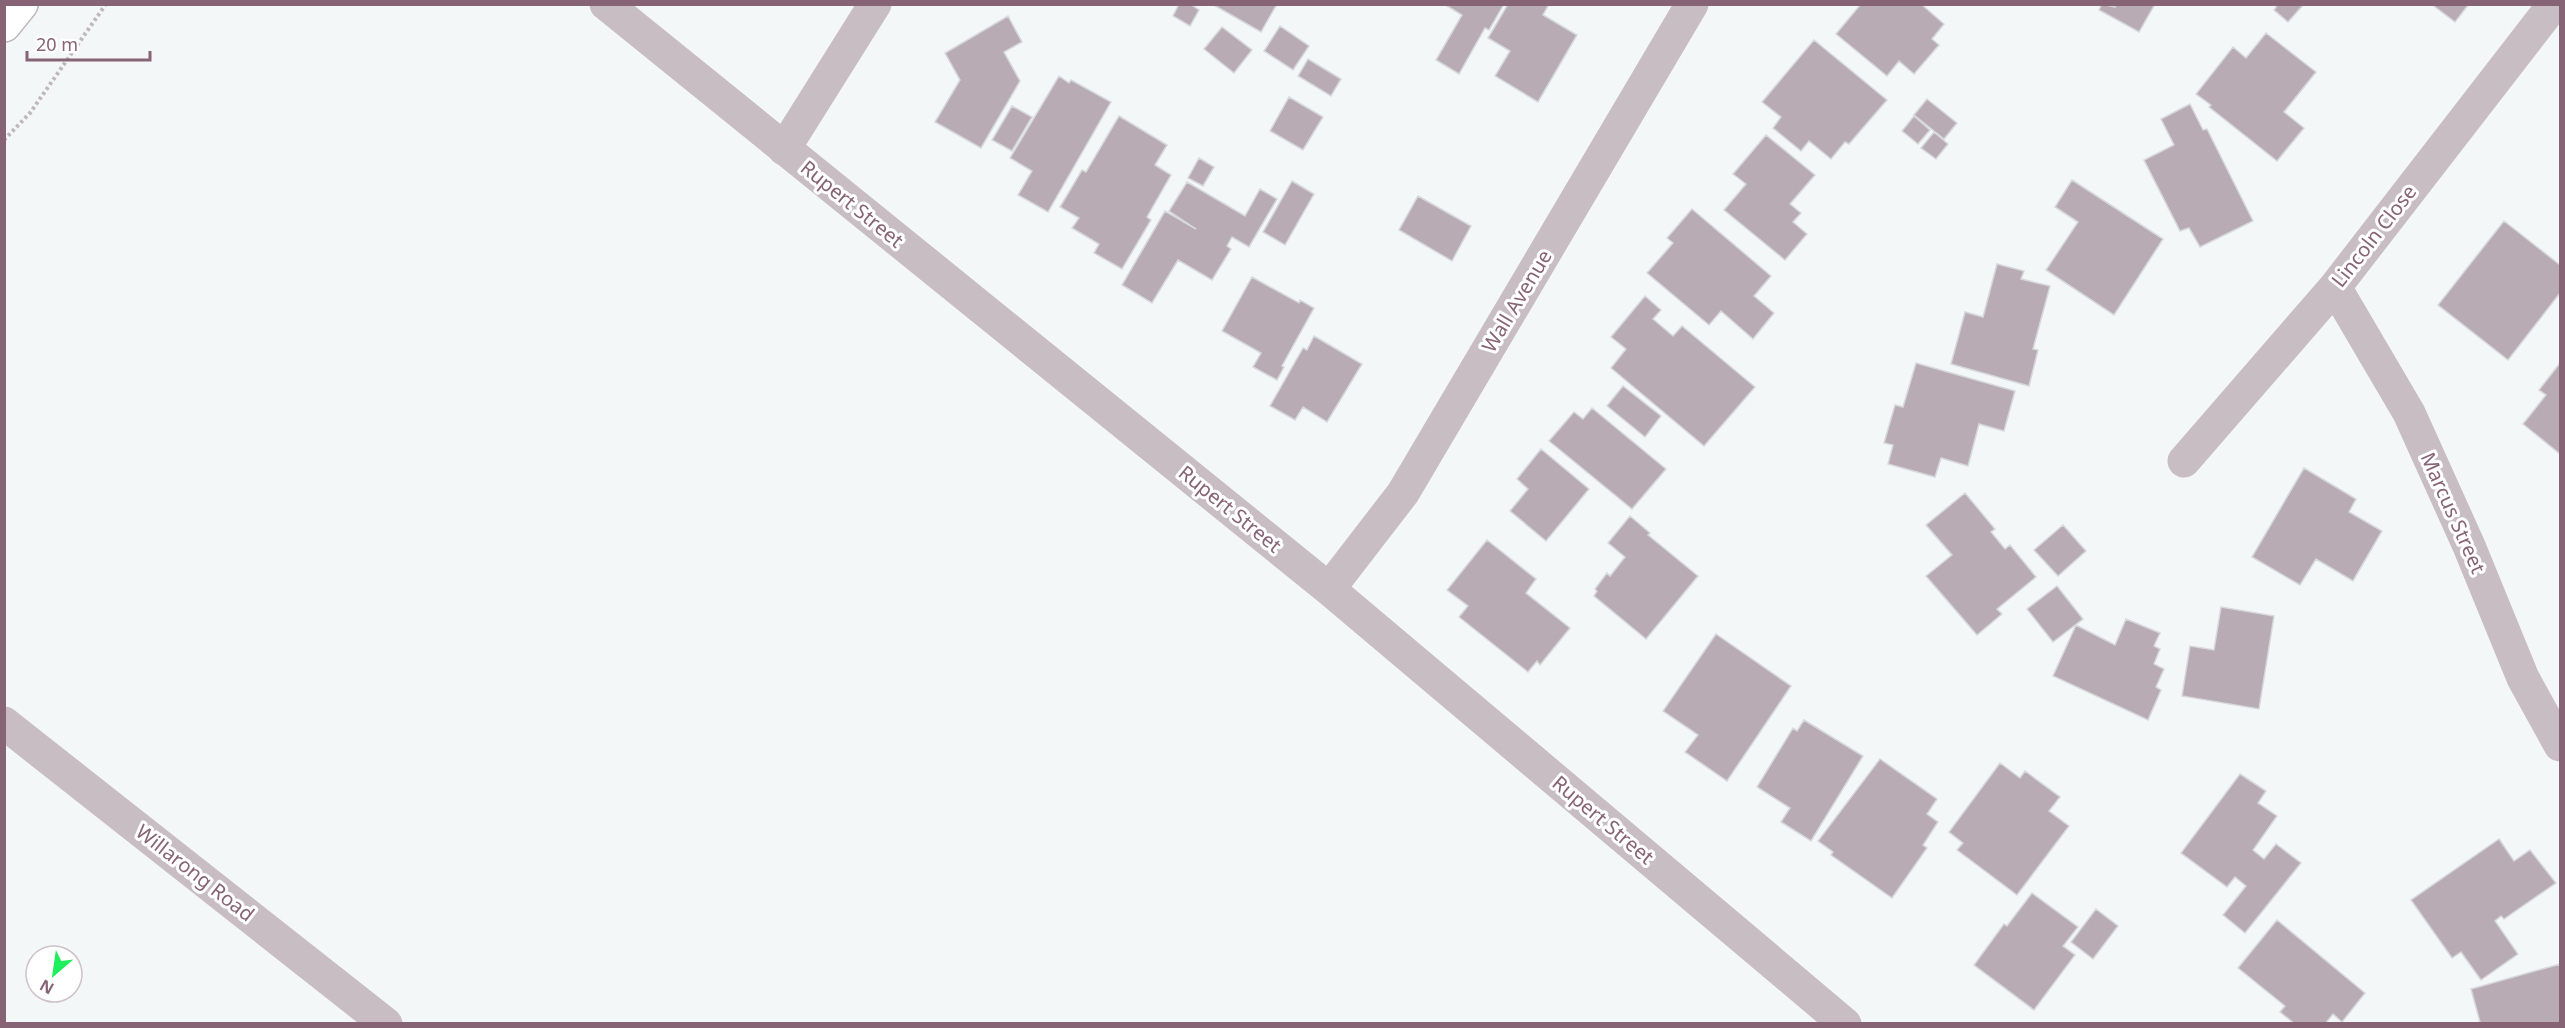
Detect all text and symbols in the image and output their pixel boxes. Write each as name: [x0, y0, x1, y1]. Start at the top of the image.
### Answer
scale bar: [27, 24, 150, 62]
text: 20 m: [36, 32, 78, 56]
street label: Rupert Street: [795, 154, 909, 253]
street label: Lincoln Close: [2325, 179, 2422, 293]
street label: Wall Avenue: [1475, 244, 1558, 357]
street label: Marcus Street: [2415, 448, 2492, 578]
street label: Rupert Street: [1173, 459, 1287, 558]
street label: Rupert Street: [1547, 769, 1660, 870]
street label: Willarong Road: [131, 818, 260, 927]
north arrow: [24, 944, 84, 1004]
text: N: [36, 974, 58, 1000]

